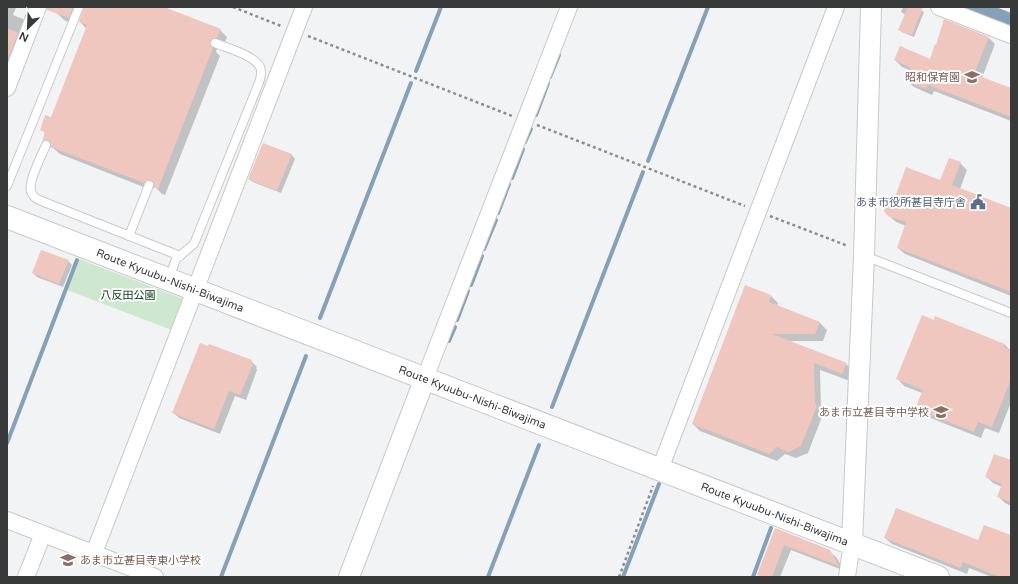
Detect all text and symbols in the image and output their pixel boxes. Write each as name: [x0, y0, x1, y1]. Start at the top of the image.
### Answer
north arrow: [8, 8, 48, 48]
text: N: [17, 29, 31, 44]
school or university icon: 昭和保育園: [963, 68, 981, 86]
place label: 昭和保育園: [905, 71, 960, 84]
public building icon: あま市役所甚目寺庁舎: [969, 193, 987, 211]
place label: あま市役所甚目寺庁舎: [856, 196, 966, 209]
street label: Route Kyuubu-Nishi-Biwajima: [94, 246, 246, 315]
park label: 八反田公園: [101, 289, 156, 302]
street label: Route Kyuubu-Nishi-Biwajima: [397, 363, 548, 432]
school or university icon: あま市立甚目寺中学校: [932, 403, 950, 421]
place label: あま市立甚目寺中学校: [819, 406, 929, 419]
street label: Route Kyuubu-Nishi-Biwajima: [699, 480, 850, 549]
school or university icon: あま市立甚目寺東小学校: [59, 551, 77, 569]
place label: あま市立甚目寺東小学校: [80, 554, 201, 567]

